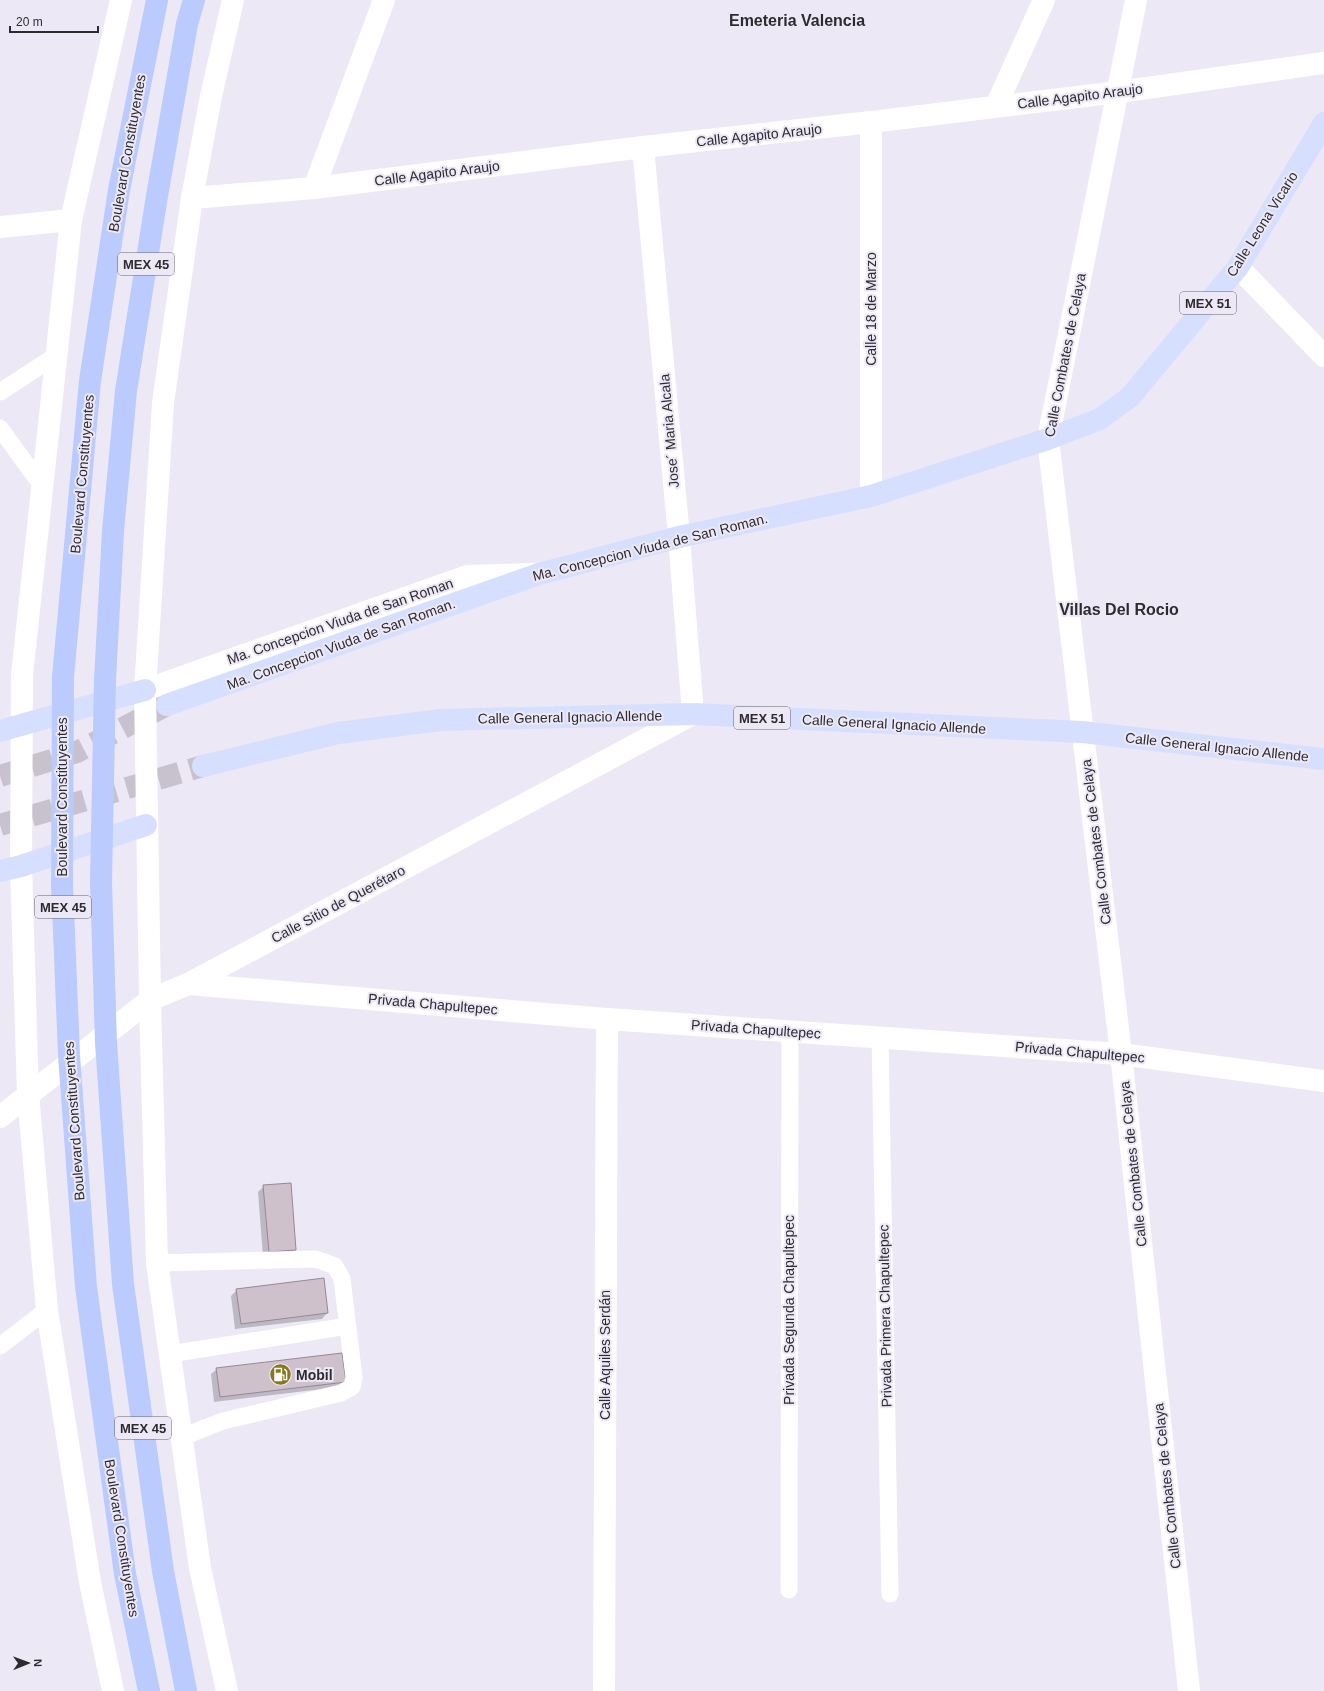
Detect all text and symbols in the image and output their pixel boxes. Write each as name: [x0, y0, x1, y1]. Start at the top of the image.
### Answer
scale bar: [10, 8, 98, 34]
district label: Emeteria Valencia: [729, 12, 865, 29]
text: 20 m: [16, 15, 43, 29]
street label: Boulevard Constituyentes: [105, 73, 149, 233]
street label: Calle Agapito Araujo: [1016, 80, 1144, 112]
street label: Calle Agapito Araujo: [695, 120, 823, 150]
street label: Calle Agapito Araujo: [373, 157, 501, 189]
street label: Calle Leona Vicario: [1223, 168, 1301, 280]
street label: Calle 18 de Marzo: [863, 252, 879, 366]
road number: MEX 45: [118, 253, 174, 275]
street label: Calle Combates de Celaya: [1041, 272, 1089, 438]
road number: MEX 51: [1180, 292, 1236, 314]
street label: Jose´ Maria Alcala: [656, 373, 682, 489]
street label: Boulevard Constituyentes: [67, 394, 97, 554]
street label: Ma. Concepcion Viuda de San Roman.: [531, 510, 769, 584]
street label: Ma. Concepcion Viuda de San Roman: [225, 575, 455, 667]
street label: Ma. Concepcion Viuda de San Roman.: [225, 595, 457, 693]
district label: Villas Del Rocio: [1059, 601, 1179, 618]
street label: Calle General Ignacio Allende: [478, 707, 663, 727]
road number: MEX 51: [734, 707, 790, 729]
street label: Calle General Ignacio Allende: [801, 711, 987, 737]
street label: Boulevard Constituyentes: [54, 717, 70, 877]
street label: Calle General Ignacio Allende: [1124, 729, 1310, 765]
street label: Calle Combates de Celaya: [1078, 758, 1114, 926]
street label: Calle Sitio de Querétaro: [268, 862, 408, 946]
road number: MEX 45: [35, 896, 91, 918]
street label: Privada Chapultepec: [368, 990, 498, 1018]
street label: Privada Chapultepec: [691, 1016, 821, 1042]
street label: Privada Chapultepec: [1015, 1038, 1145, 1066]
street label: Boulevard Constituyentes: [60, 1041, 88, 1201]
street label: Calle Combates de Celaya: [1116, 1080, 1150, 1248]
street label: Privada Segunda Chapultepec: [781, 1215, 797, 1405]
street label: Privada Primera Chapultepec: [875, 1224, 895, 1408]
street label: Calle Aquiles Serdán: [597, 1290, 613, 1420]
fuel station icon: Mobil: [268, 1362, 294, 1388]
place label: Mobil: [296, 1367, 333, 1383]
street label: Calle Combates de Celaya: [1150, 1402, 1184, 1570]
road number: MEX 45: [115, 1417, 171, 1439]
street label: Boulevard Constituyentes: [102, 1458, 142, 1618]
north arrow: [8, 1643, 48, 1683]
text: N: [32, 1659, 44, 1667]

